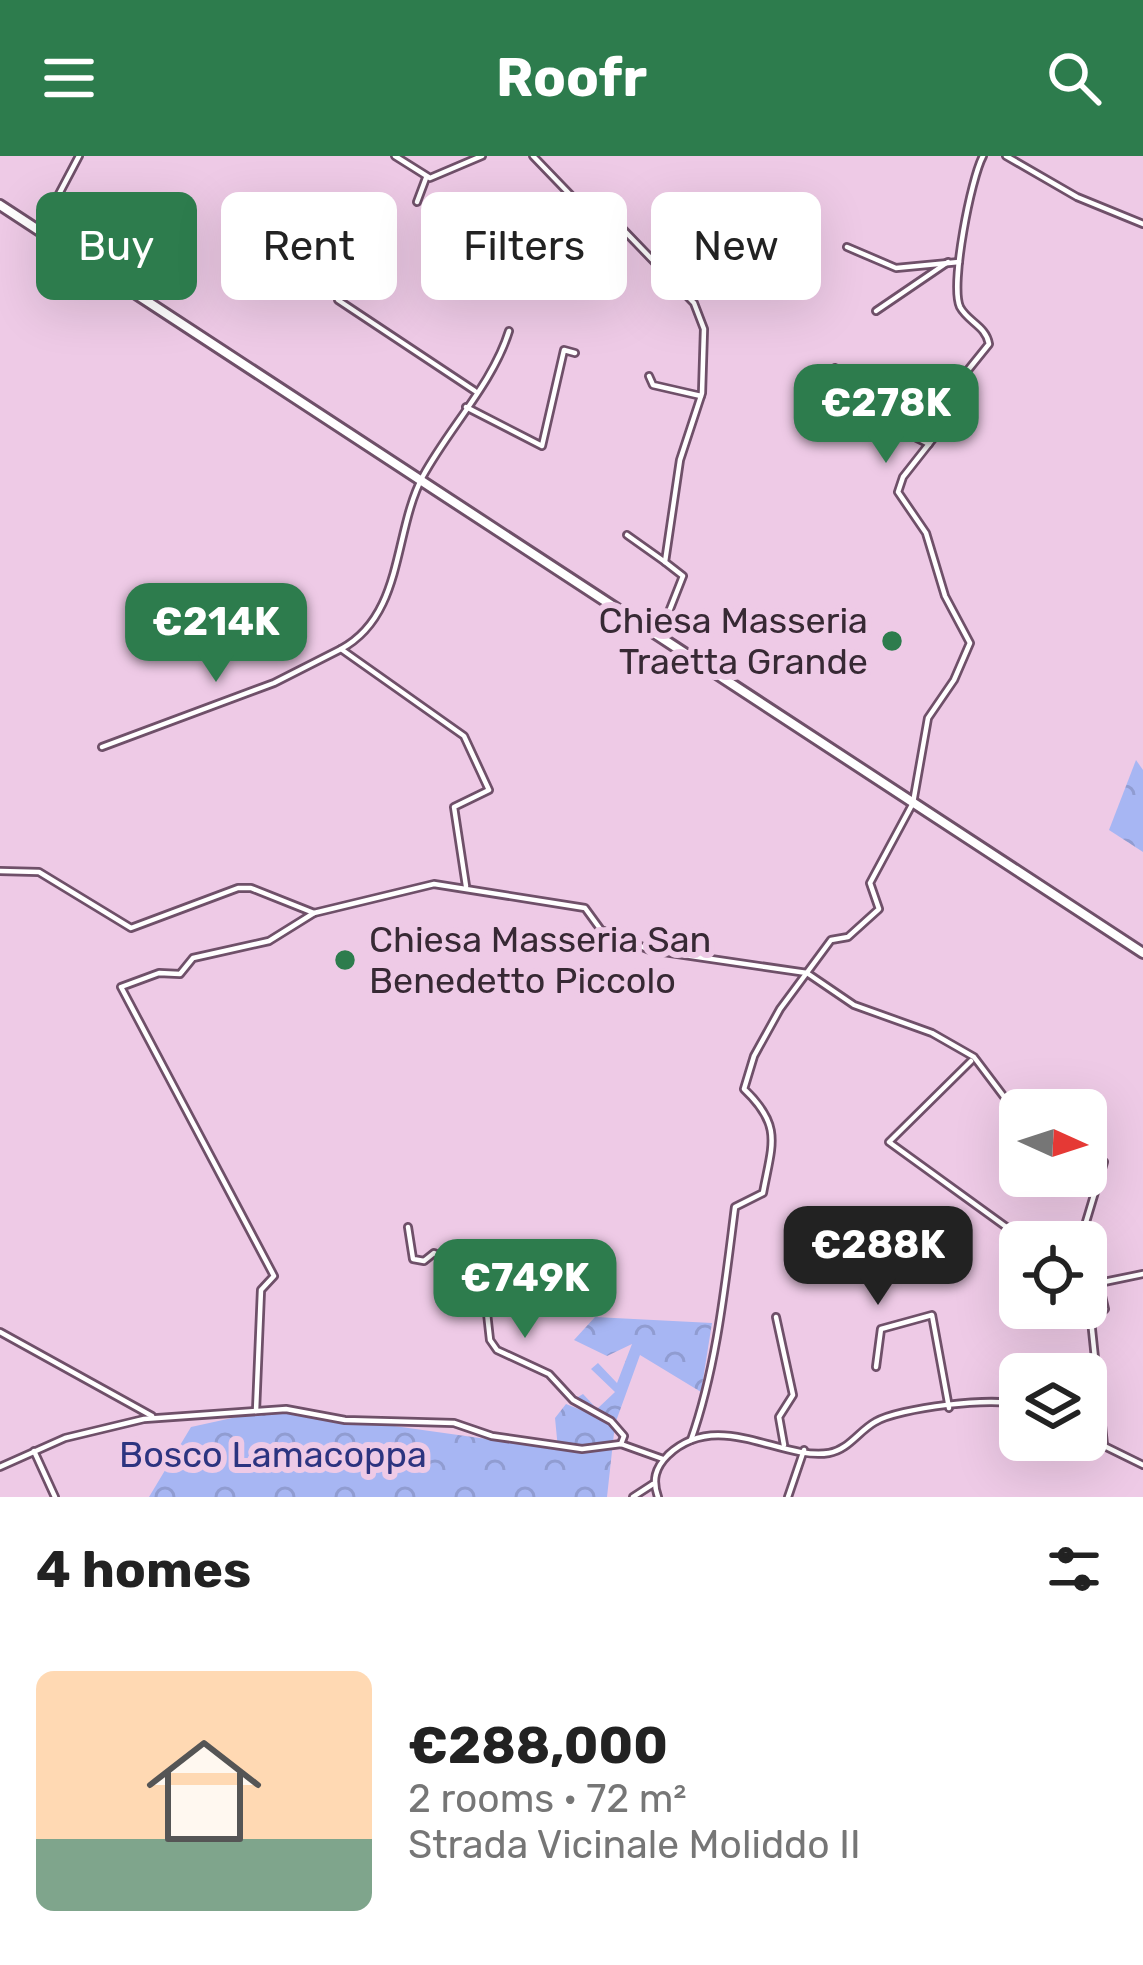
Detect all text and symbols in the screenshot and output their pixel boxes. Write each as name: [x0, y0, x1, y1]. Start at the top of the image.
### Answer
icon: menu: [36, 45, 102, 111]
icon: search: [1041, 45, 1107, 111]
text: Roofr: [496, 46, 647, 110]
chip: Buy: [36, 192, 197, 300]
chip: Rent: [221, 192, 397, 300]
chip: Filters: [421, 192, 627, 300]
chip: New: [651, 192, 821, 300]
pin: €278K: [802, 364, 970, 466]
text: €278K: [821, 380, 951, 426]
pin: €214K: [132, 583, 300, 685]
text: €214K: [152, 599, 280, 645]
place label: Chiesa Masseria Traetta Grande: [599, 599, 868, 683]
marker: Chiesa Masseria Traetta Grande: [879, 628, 905, 654]
place label: Chiesa Masseria San Benedetto Piccolo: [369, 918, 711, 1002]
marker: Chiesa Masseria San Benedetto Piccolo: [332, 947, 358, 973]
north arrow: [999, 1089, 1107, 1197]
map controls: [999, 1089, 1107, 1461]
pin: €288K: [794, 1206, 962, 1308]
button: locate: [999, 1221, 1107, 1329]
text: €288K: [811, 1222, 945, 1268]
pin: €749K: [441, 1239, 609, 1341]
text: €749K: [460, 1255, 590, 1301]
button: layers: [999, 1353, 1107, 1461]
park label: Bosco Lamacoppa: [119, 1433, 427, 1476]
icon: filters: [1041, 1536, 1107, 1602]
text: 4 homes: [36, 1539, 251, 1600]
text: €288,000: [408, 1715, 668, 1776]
icon: home: [132, 1719, 276, 1863]
text: 2 rooms · 72 m²: [408, 1776, 687, 1822]
text: Strada Vicinale Moliddo II: [408, 1822, 861, 1868]

